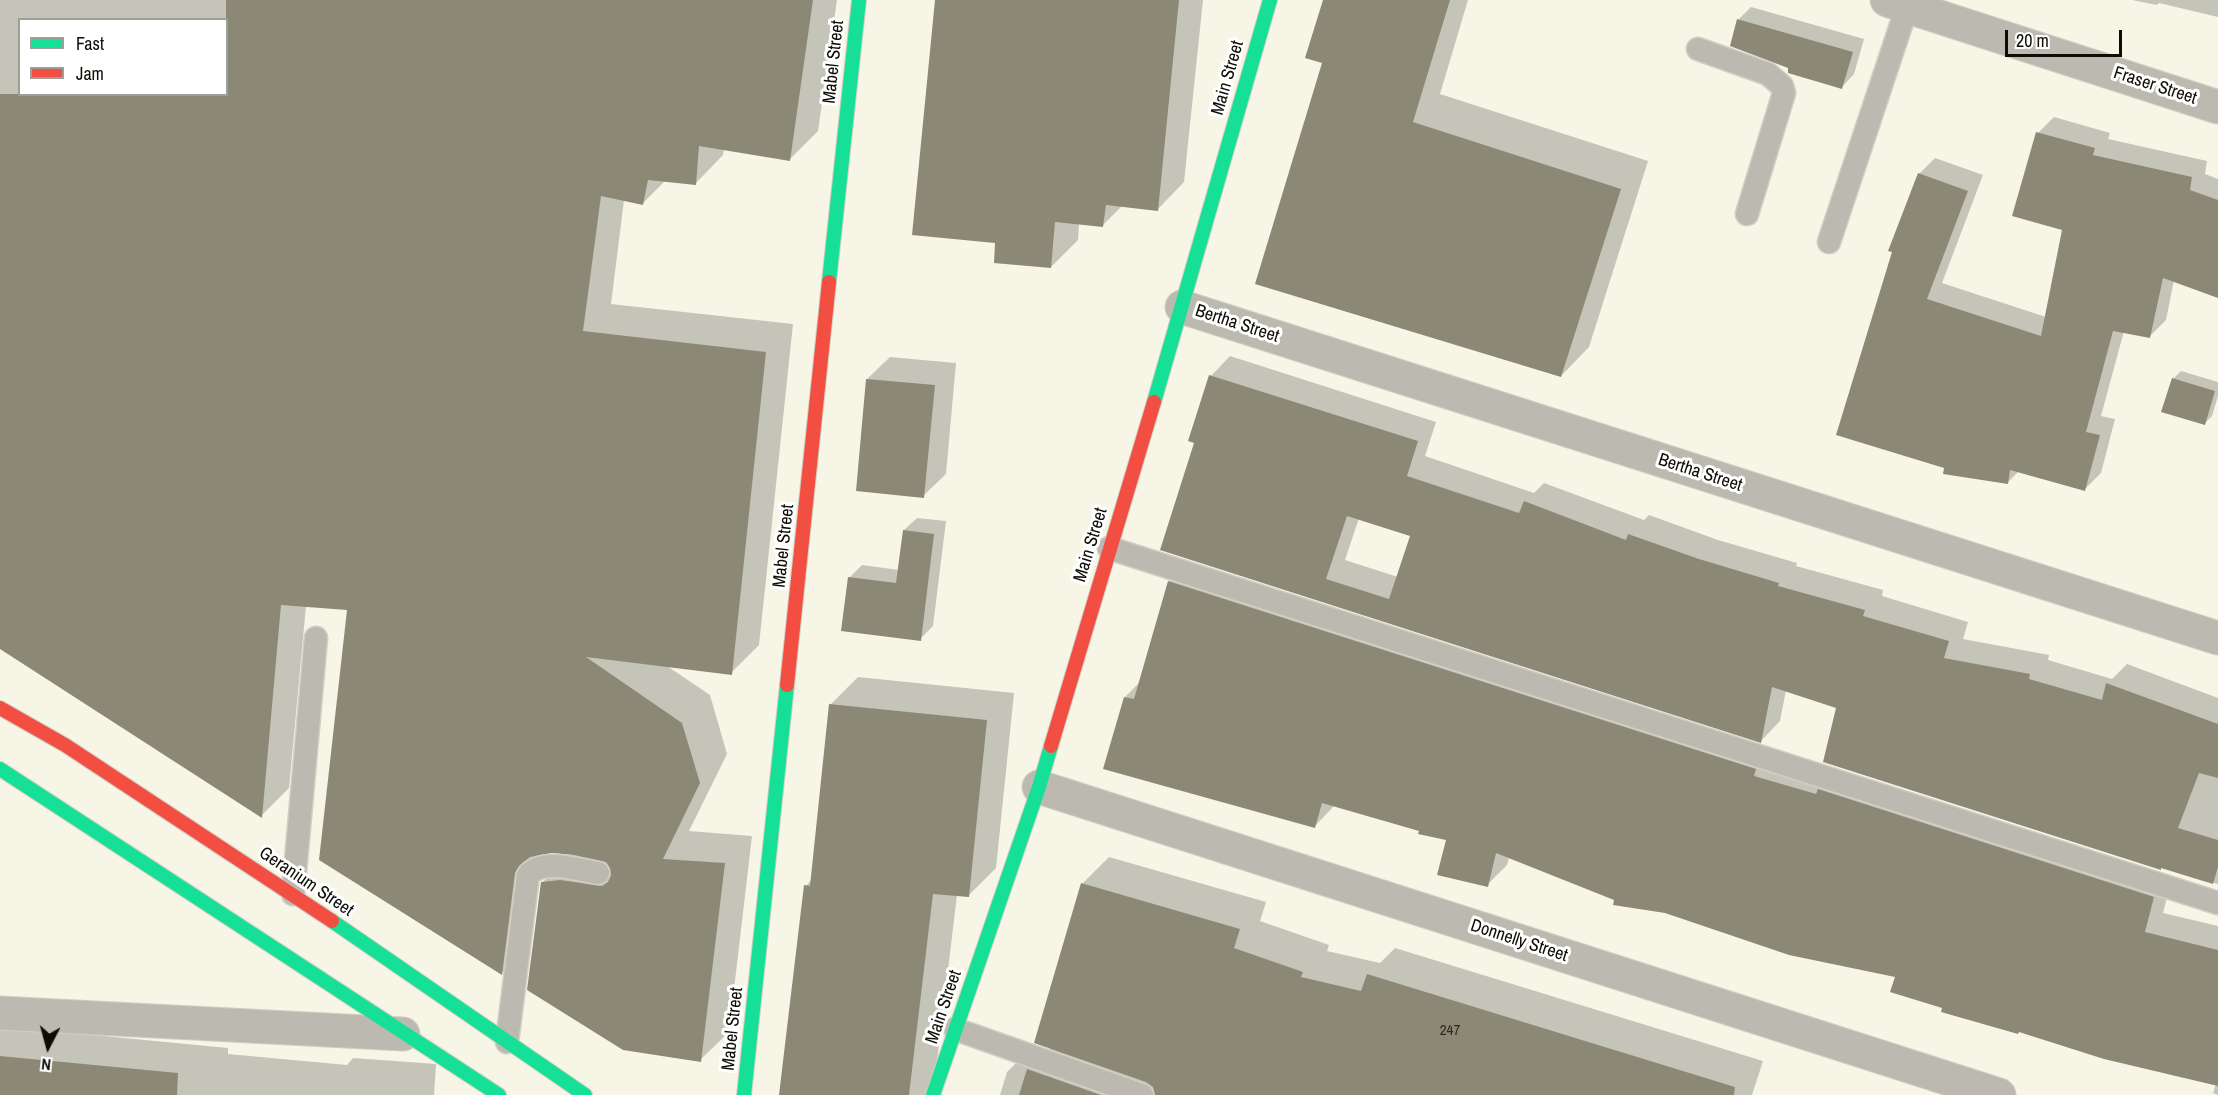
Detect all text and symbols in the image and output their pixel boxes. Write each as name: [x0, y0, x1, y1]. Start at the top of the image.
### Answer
legend: [18, 18, 228, 96]
scale bar: [2008, 18, 2125, 56]
street label: Mabel Street: [819, 19, 849, 105]
text: 20 m: [2016, 28, 2049, 53]
text: Fast: [76, 31, 104, 56]
street label: Main Street: [1207, 38, 1249, 118]
text: Jam: [76, 61, 104, 86]
street label: Fraser Street: [2111, 62, 2199, 110]
street label: Bertha Street: [1192, 300, 1282, 348]
street label: Bertha Street: [1655, 449, 1745, 497]
street label: Mabel Street: [769, 503, 799, 589]
street label: Main Street: [1070, 505, 1112, 585]
street label: Geranium Street: [255, 843, 357, 921]
street label: Donnelly Street: [1468, 915, 1570, 967]
street label: Main Street: [921, 967, 967, 1047]
street label: Mabel Street: [718, 986, 748, 1072]
north arrow: [18, 1017, 78, 1077]
house number: 247: [1440, 1022, 1460, 1040]
text: N: [40, 1053, 52, 1076]

